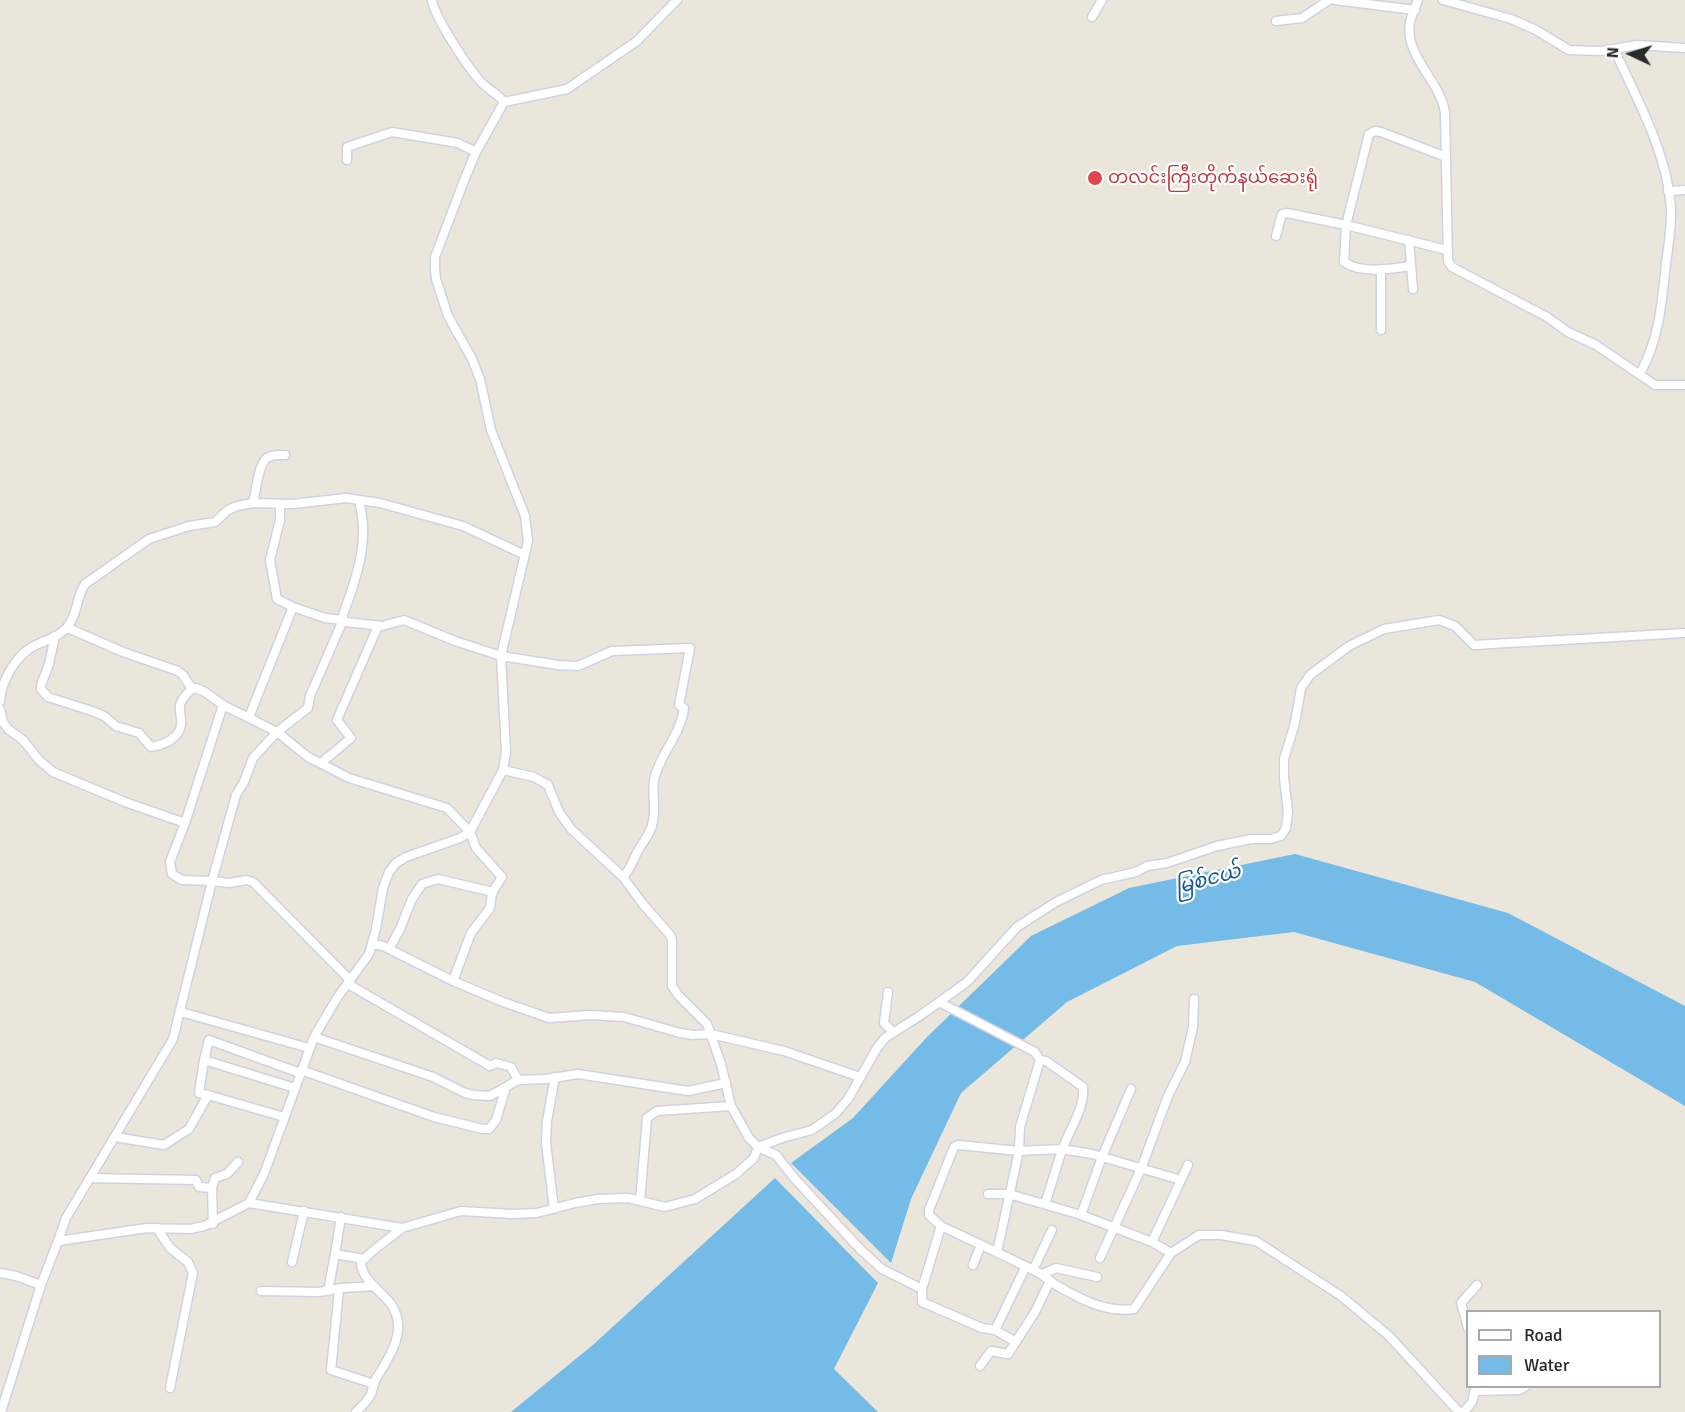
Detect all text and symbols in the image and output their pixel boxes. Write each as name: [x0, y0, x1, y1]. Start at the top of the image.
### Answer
north arrow: [1601, 24, 1661, 84]
text: N: [1603, 46, 1623, 59]
place label: တလင်းကြီးတိုက်နယ်ဆေးရုံ: [1108, 167, 1318, 189]
marker: တလင်းကြီးတိုက်နယ်ဆေးရုံ: [1086, 169, 1104, 187]
water label: မြစ်ငယ်: [1172, 860, 1244, 900]
legend: [1466, 1310, 1661, 1388]
text: Road: [1524, 1324, 1563, 1346]
text: Water: [1524, 1354, 1569, 1376]

